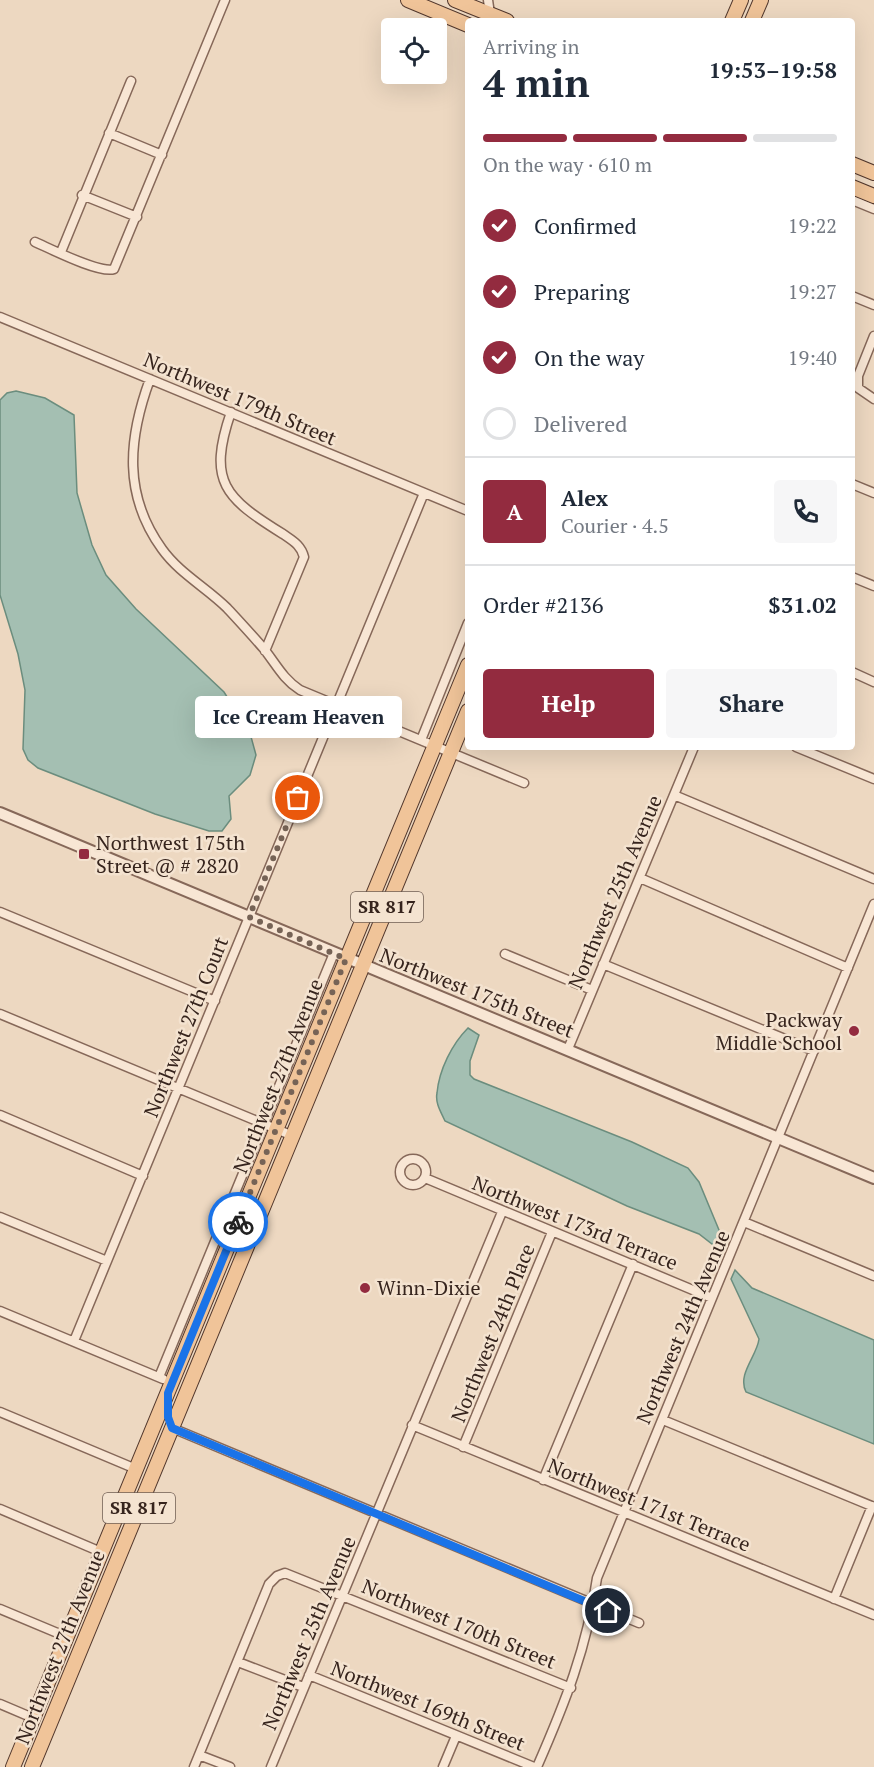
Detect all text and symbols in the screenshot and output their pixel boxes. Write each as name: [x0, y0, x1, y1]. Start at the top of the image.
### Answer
map controls: [381, 18, 447, 84]
button: locate: [381, 18, 447, 84]
text: Arriving in: [483, 33, 579, 60]
text: 19:53–19:58: [709, 55, 837, 84]
text: 4 min: [483, 56, 590, 108]
text: On the way · 610 m: [483, 151, 652, 178]
icon: check: [483, 209, 516, 242]
text: Confirmed: [534, 211, 637, 240]
text: 19:22: [788, 212, 837, 239]
icon: check: [483, 275, 516, 308]
text: Preparing: [534, 277, 630, 306]
text: 19:27: [788, 278, 837, 305]
icon: check: [483, 341, 516, 374]
text: On the way: [534, 343, 644, 372]
text: 19:40: [788, 344, 837, 371]
street label: Northwest 179th Street: [140, 346, 341, 452]
text: Delivered: [534, 409, 627, 438]
button: phone: [774, 480, 837, 543]
text: Alex: [561, 483, 608, 512]
text: A: [506, 497, 523, 526]
text: Courier · 4.5: [561, 512, 669, 539]
text: Order #2136: [483, 590, 603, 619]
text: $31.02: [768, 590, 837, 619]
button: Help: [483, 669, 654, 738]
button: Share: [666, 669, 837, 738]
callout: Ice Cream Heaven: [194, 696, 401, 738]
text: Ice Cream Heaven: [213, 703, 384, 730]
pin: [272, 772, 323, 823]
icon: bag: [281, 781, 314, 814]
street label: Northwest 25th Avenue: [561, 791, 668, 993]
place label: Northwest 175th Street @ # 2820: [96, 829, 245, 879]
marker: Northwest 175th Street @ # 2820: [77, 847, 91, 861]
road number: SR 817: [351, 892, 423, 922]
street label: Northwest 27th Court: [137, 932, 234, 1121]
street label: Northwest 175th Street: [376, 941, 579, 1044]
street label: Northwest 27th Avenue: [226, 975, 329, 1177]
place label: Packway Middle School: [716, 1006, 843, 1056]
marker: Packway Middle School: [847, 1024, 861, 1038]
street label: Northwest 173rd Terrace: [469, 1169, 682, 1276]
courier: [208, 1192, 268, 1252]
icon: bike: [222, 1206, 255, 1239]
street label: Northwest 24th Avenue: [629, 1226, 736, 1428]
street label: Northwest 24th Place: [444, 1240, 541, 1426]
place label: Winn-Dixie: [377, 1274, 481, 1301]
marker: Winn-Dixie: [358, 1281, 372, 1295]
street label: Northwest 171st Terrace: [544, 1451, 755, 1558]
road number: SR 817: [103, 1493, 175, 1523]
street label: Northwest 25th Avenue: [255, 1532, 362, 1734]
street label: Northwest 27th Avenue: [8, 1546, 111, 1748]
street label: Northwest 170th Street: [358, 1572, 561, 1675]
pin: [582, 1585, 633, 1636]
icon: home: [591, 1594, 624, 1627]
street label: Northwest 169th Street: [327, 1654, 530, 1757]

